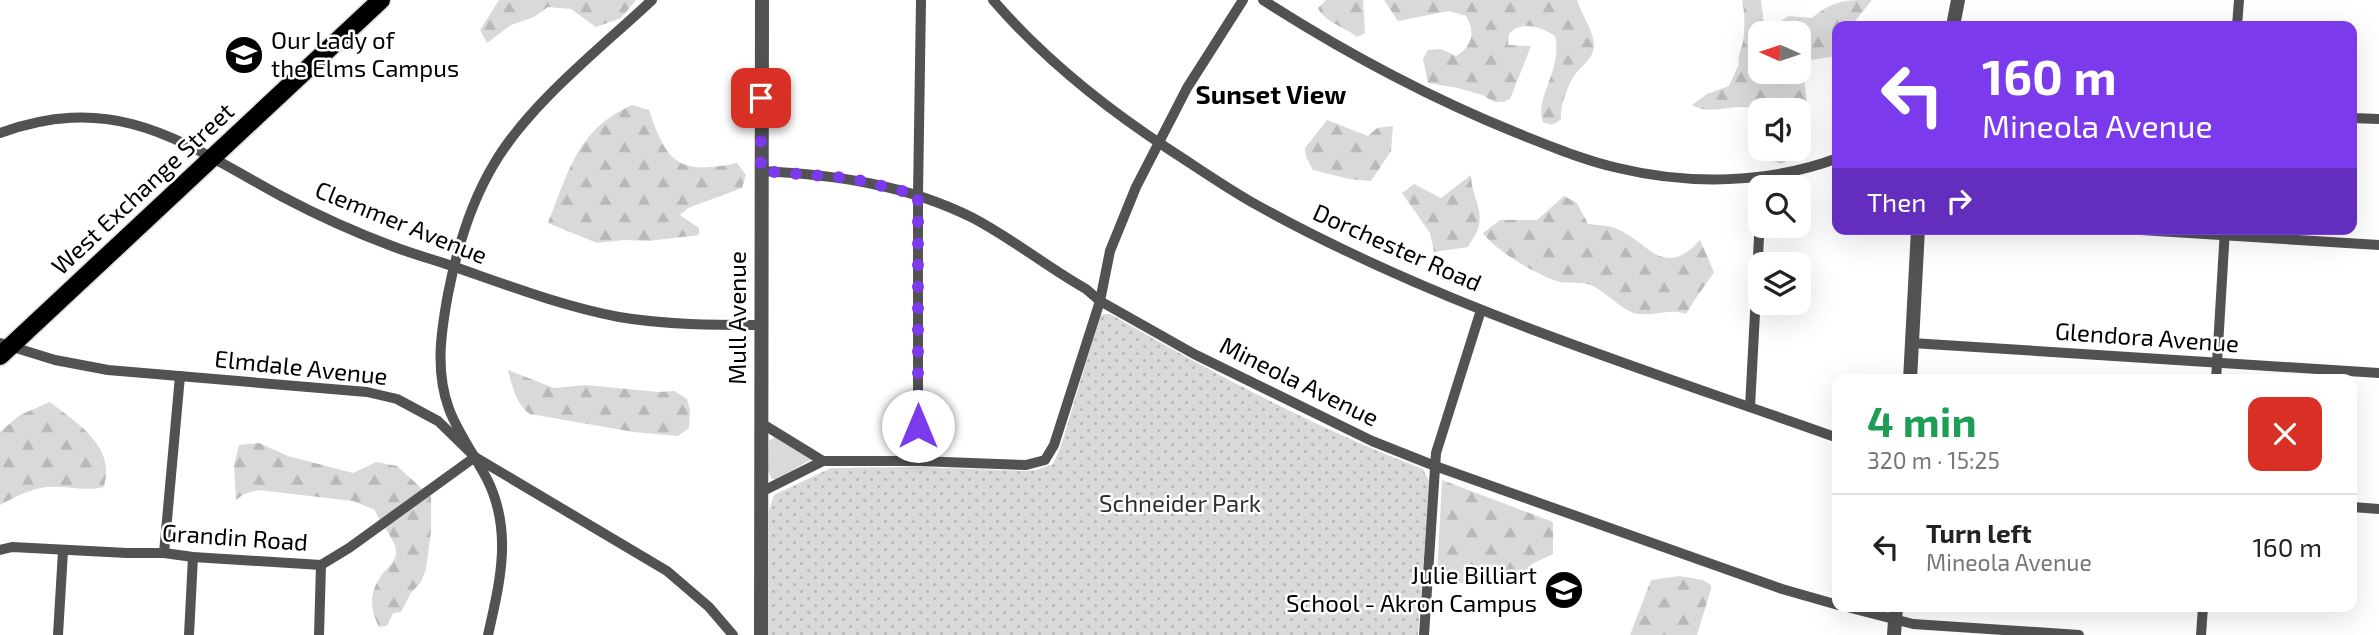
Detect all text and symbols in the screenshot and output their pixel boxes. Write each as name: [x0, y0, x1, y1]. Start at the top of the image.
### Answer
north arrow: [1748, 21, 1811, 84]
map controls: [1748, 21, 1811, 315]
place label: Our Lady of the Elms Campus: [271, 25, 459, 82]
school or university icon: Our Lady of the Elms Campus: [223, 34, 265, 76]
text: 160 m: [1982, 46, 2117, 105]
icon: left: [1867, 49, 1958, 140]
pin: [731, 68, 791, 128]
district label: Sunset View: [1196, 78, 1346, 109]
icon: arrive: [742, 79, 780, 117]
street label: West Exchange Street: [45, 96, 239, 280]
button: sound: [1748, 98, 1811, 161]
text: Mineola Avenue: [1982, 106, 2213, 144]
street label: Clemmer Avenue: [311, 174, 492, 269]
button: search: [1748, 175, 1811, 238]
icon: right: [1940, 182, 1978, 220]
text: Then: [1867, 186, 1926, 217]
street label: Dorchester Road: [1309, 196, 1486, 297]
street label: Mull Avenue: [722, 251, 751, 385]
button: layers: [1748, 252, 1811, 315]
street label: Glendora Avenue: [2054, 316, 2240, 357]
street label: Mineola Avenue: [1216, 330, 1384, 432]
street label: Elmdale Avenue: [213, 343, 389, 390]
position arrow: [881, 389, 955, 463]
text: 4 min: [1867, 395, 1977, 445]
button: close: [2248, 397, 2322, 471]
text: 320 m · 15:25: [1867, 446, 2000, 474]
park label: Schneider Park: [1099, 488, 1261, 517]
street label: Grandin Road: [161, 517, 309, 556]
text: Turn left: [1926, 517, 2032, 548]
icon: left: [1867, 528, 1905, 566]
text: 160 m: [2253, 531, 2322, 562]
text: Mineola Avenue: [1926, 548, 2092, 576]
place label: Julie Billiart School - Akron Campus: [1286, 560, 1537, 617]
school or university icon: Julie Billiart School - Akron Campus: [1543, 569, 1585, 611]

